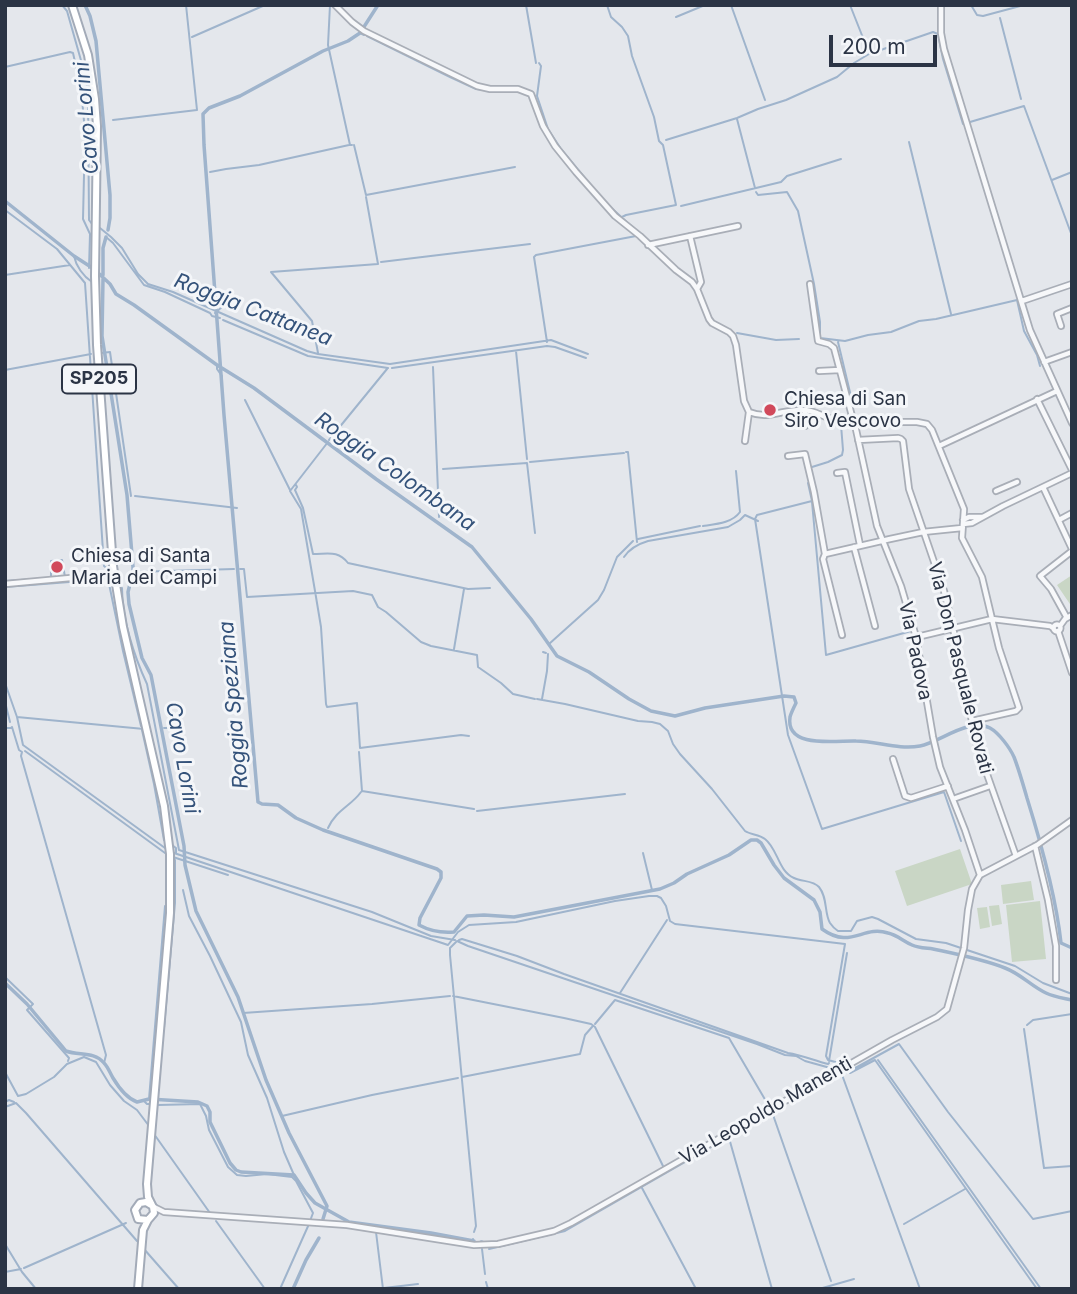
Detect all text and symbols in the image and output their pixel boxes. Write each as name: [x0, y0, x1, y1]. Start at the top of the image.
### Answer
scale bar: [832, 21, 940, 65]
text: 200 m: [842, 34, 906, 59]
water label: Cavo Lorini: [70, 61, 104, 175]
water label: Roggia Cattanea: [171, 268, 335, 352]
road number: SP205: [62, 365, 136, 394]
place label: Chiesa di San Siro Vescovo: [784, 388, 906, 432]
marker: Chiesa di San Siro Vescovo: [762, 402, 778, 418]
water label: Roggia Colombana: [310, 407, 480, 537]
place label: Chiesa di Santa Maria dei Campi: [71, 545, 217, 589]
marker: Chiesa di Santa Maria dei Campi: [49, 559, 65, 575]
street label: Via Don Pasquale Rovati: [923, 560, 997, 776]
street label: Via Padova: [893, 600, 937, 702]
water label: Roggia Speziana: [214, 620, 254, 790]
water label: Cavo Lorini: [160, 700, 204, 816]
street label: Via Leopoldo Manenti: [676, 1052, 856, 1170]

